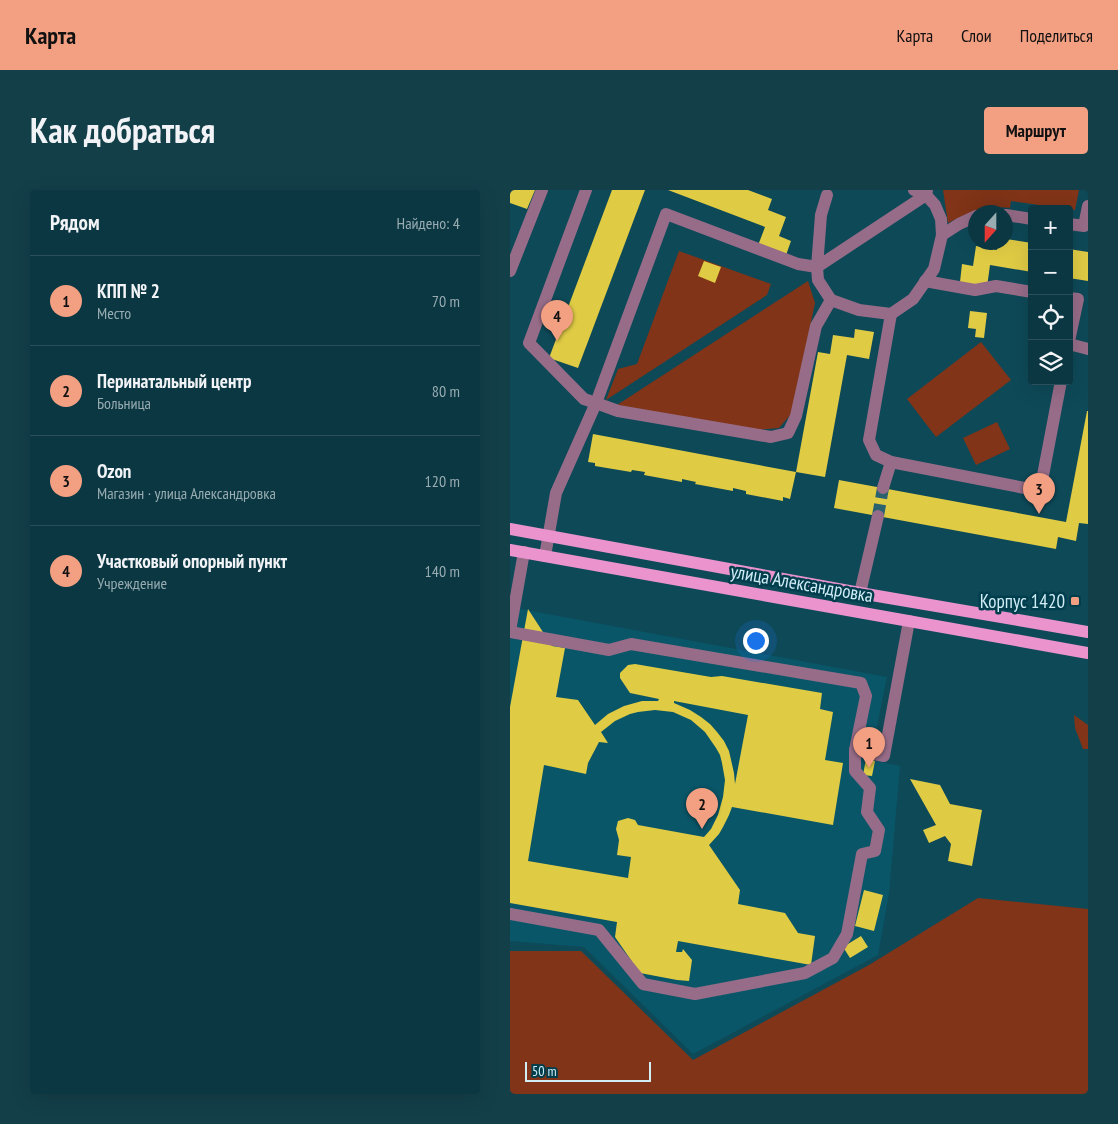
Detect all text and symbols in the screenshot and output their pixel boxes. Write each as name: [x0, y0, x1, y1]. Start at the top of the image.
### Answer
text: Карта: [25, 20, 76, 51]
text: Карта: [896, 24, 933, 47]
text: Слои: [961, 24, 992, 47]
text: Поделиться: [1020, 24, 1093, 47]
text: Как добраться: [30, 107, 215, 153]
button: Маршрут: [984, 107, 1088, 154]
north arrow: [968, 205, 1013, 250]
map controls: [1028, 205, 1073, 385]
button: +: [1028, 205, 1073, 250]
text: Рядом: [50, 209, 100, 236]
text: Найдено: 4: [397, 213, 460, 233]
button: −: [1028, 250, 1073, 295]
text: КПП № 2: [97, 279, 160, 303]
text: 1: [62, 291, 70, 311]
text: 70 m: [432, 291, 460, 311]
button: locate: [1028, 295, 1073, 340]
pin: 4: [541, 300, 573, 341]
text: Место: [97, 303, 131, 323]
button: layers: [1028, 340, 1073, 385]
text: Перинатальный центр: [97, 369, 251, 393]
text: 2: [62, 381, 70, 401]
text: 80 m: [432, 381, 460, 401]
text: Больница: [97, 393, 151, 413]
text: Ozon: [97, 459, 131, 483]
text: 3: [62, 471, 70, 491]
text: 120 m: [425, 471, 460, 491]
pin: 3: [1023, 473, 1055, 514]
text: Магазин · улица Александровка: [97, 483, 276, 503]
text: Участковый опорный пункт: [97, 549, 287, 573]
street label: улица Александровка: [729, 559, 875, 607]
text: 4: [62, 561, 70, 581]
text: 140 m: [425, 561, 460, 581]
text: Учреждение: [97, 573, 167, 593]
place label: Корпус 1420: [980, 589, 1065, 613]
marker: Корпус 1420: [1069, 595, 1081, 607]
your location: [743, 628, 769, 654]
pin: 1: [853, 727, 885, 768]
pin: 2: [686, 788, 718, 829]
scale bar: [525, 1059, 651, 1082]
text: 50 m: [532, 1062, 557, 1080]

